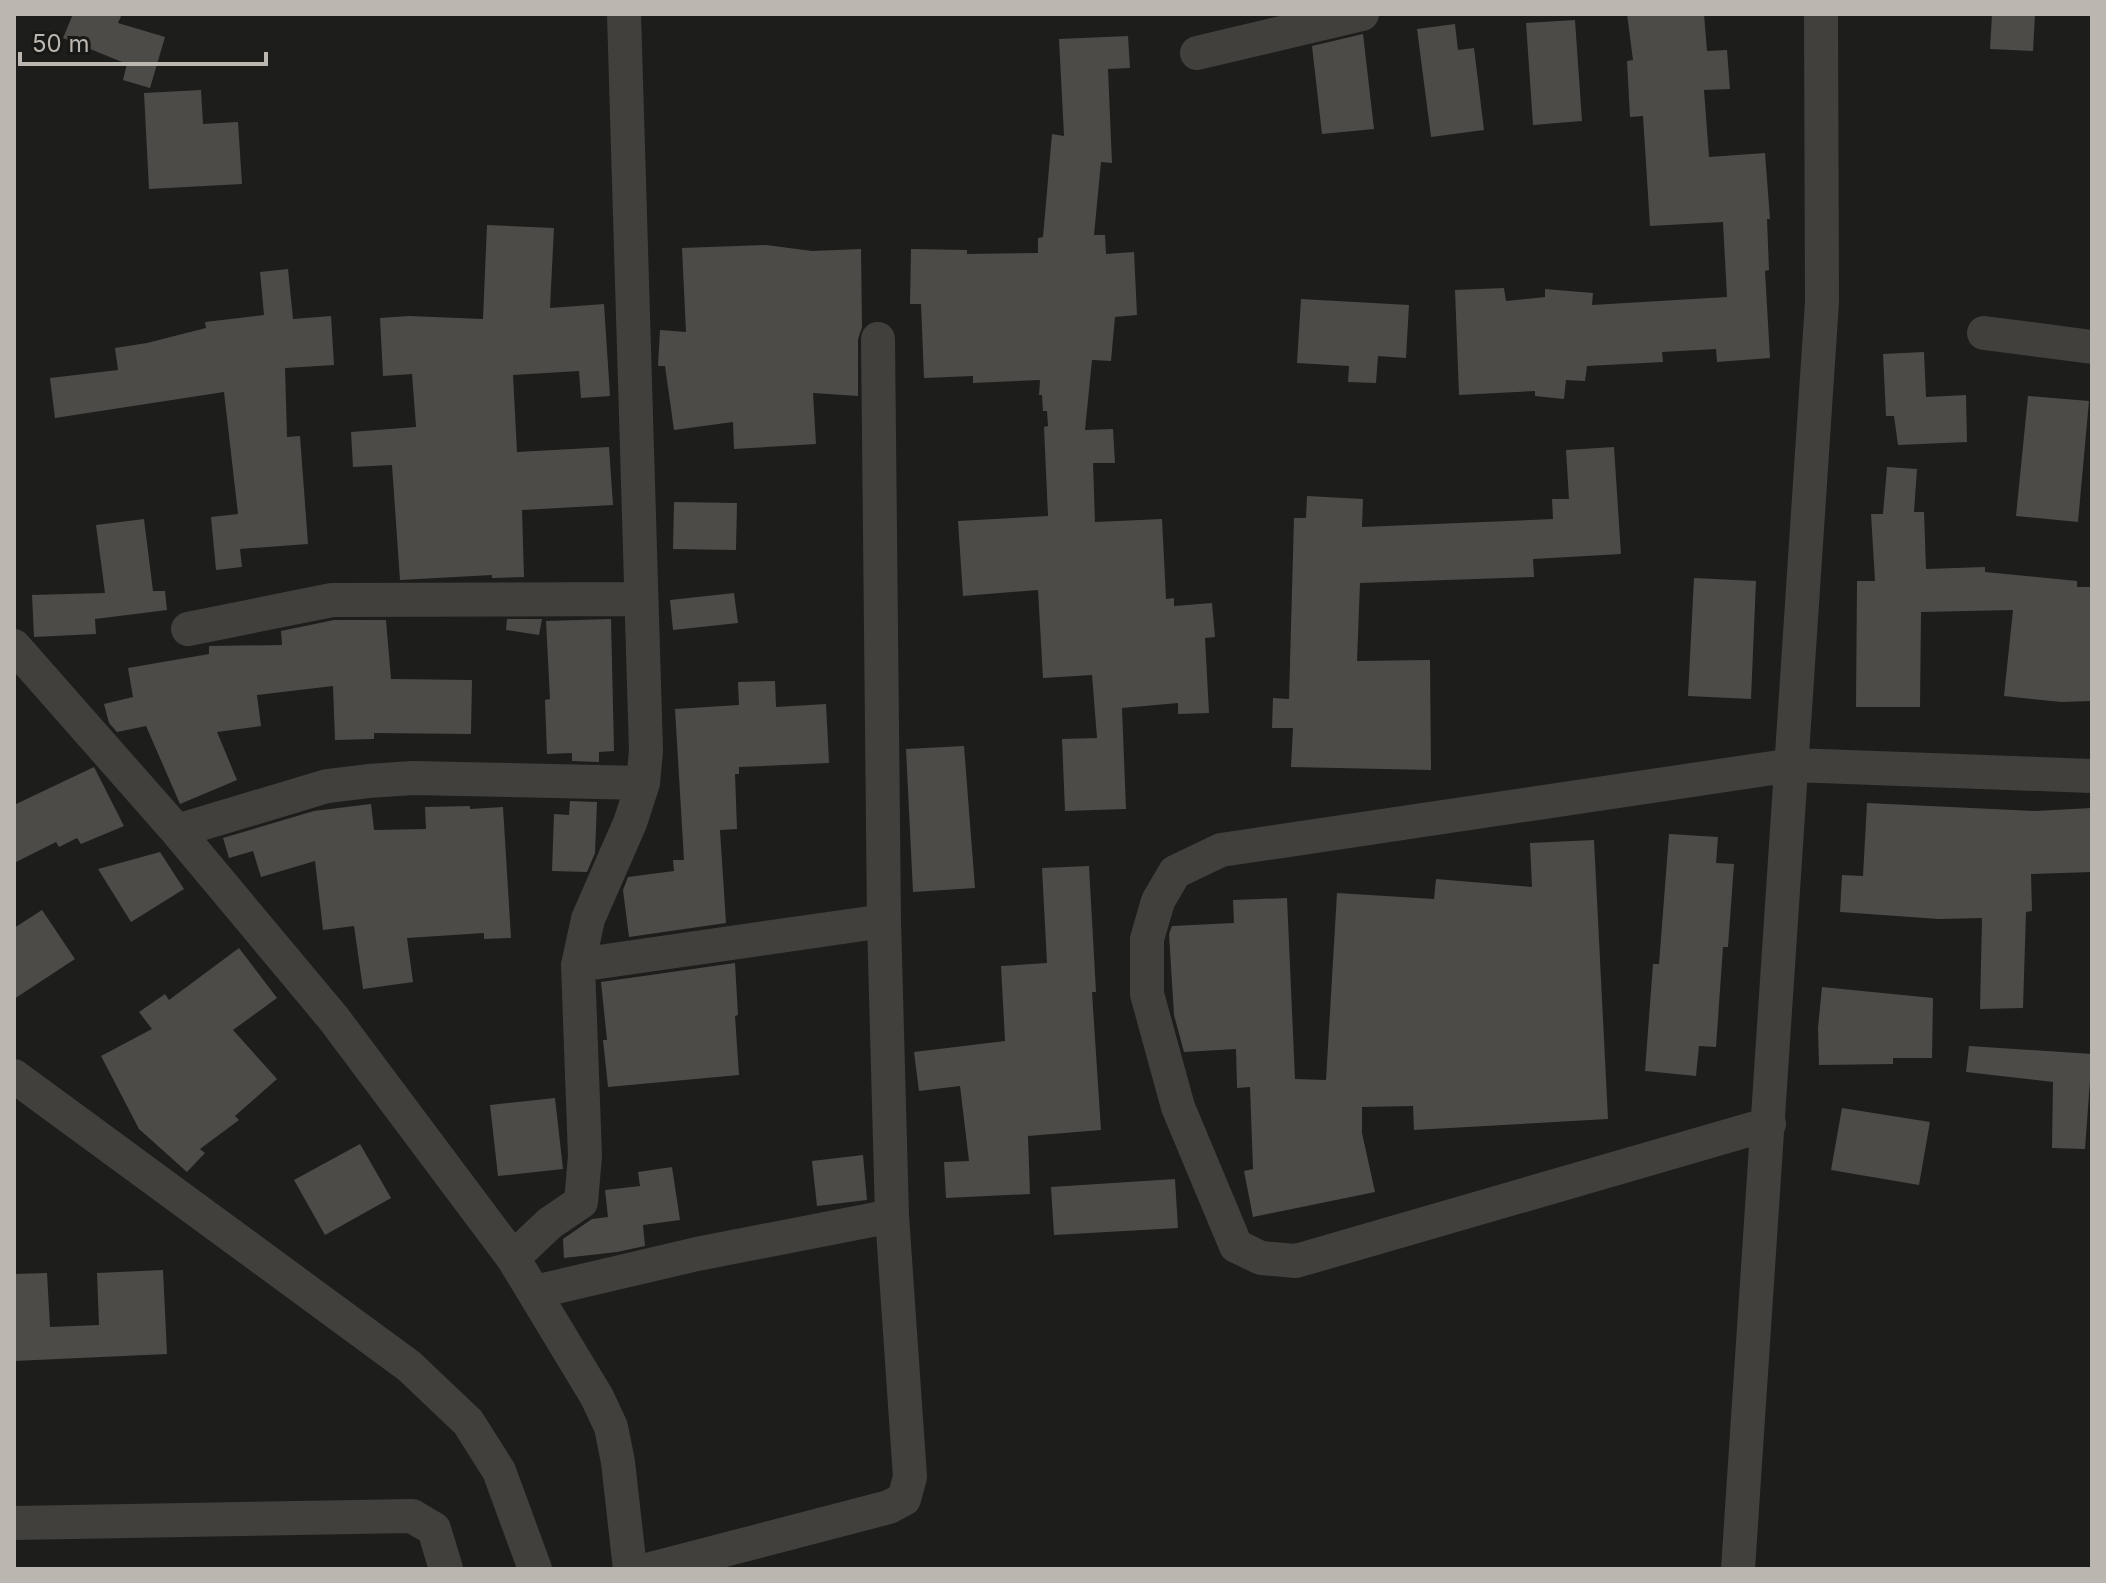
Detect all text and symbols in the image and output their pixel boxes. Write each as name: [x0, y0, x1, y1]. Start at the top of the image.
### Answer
scale bar: [20, 16, 266, 66]
text: 50 m: [32, 29, 90, 58]

